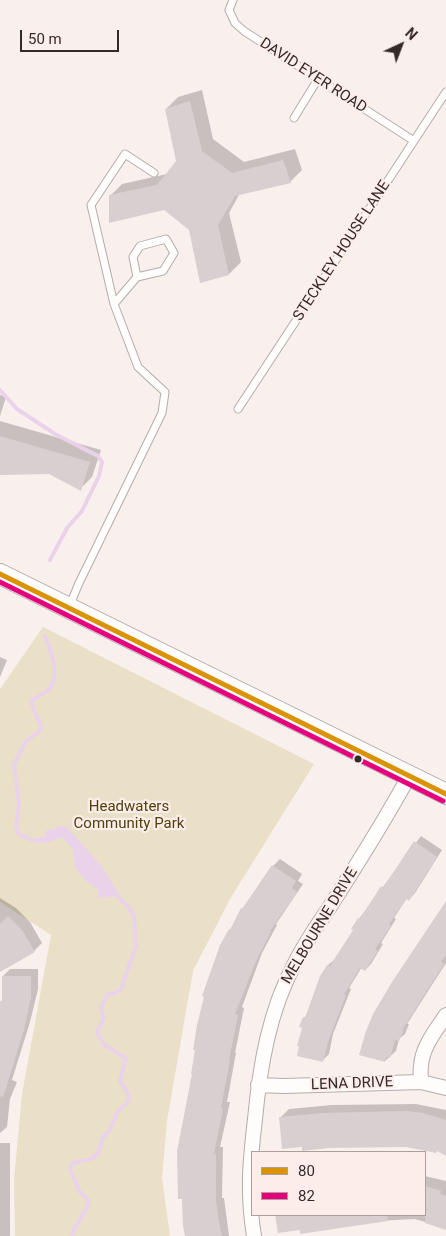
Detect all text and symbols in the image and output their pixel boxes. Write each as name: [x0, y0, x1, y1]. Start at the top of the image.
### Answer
scale bar: [22, 20, 121, 52]
north arrow: [376, 20, 426, 70]
text: N: [402, 25, 420, 43]
text: 50 m: [28, 30, 62, 48]
street label: DAVID EYER ROAD: [256, 35, 370, 117]
street label: STECKLEY HOUSE LANE: [290, 177, 394, 325]
unlabelled marker: [353, 754, 363, 764]
park label: Headwaters Community Park: [74, 798, 184, 833]
street label: MELBOURNE DRIVE: [278, 865, 362, 987]
street label: LENA DRIVE: [311, 1074, 393, 1094]
legend: [251, 1151, 426, 1216]
text: 80: [298, 1162, 315, 1180]
text: 82: [298, 1187, 315, 1205]

